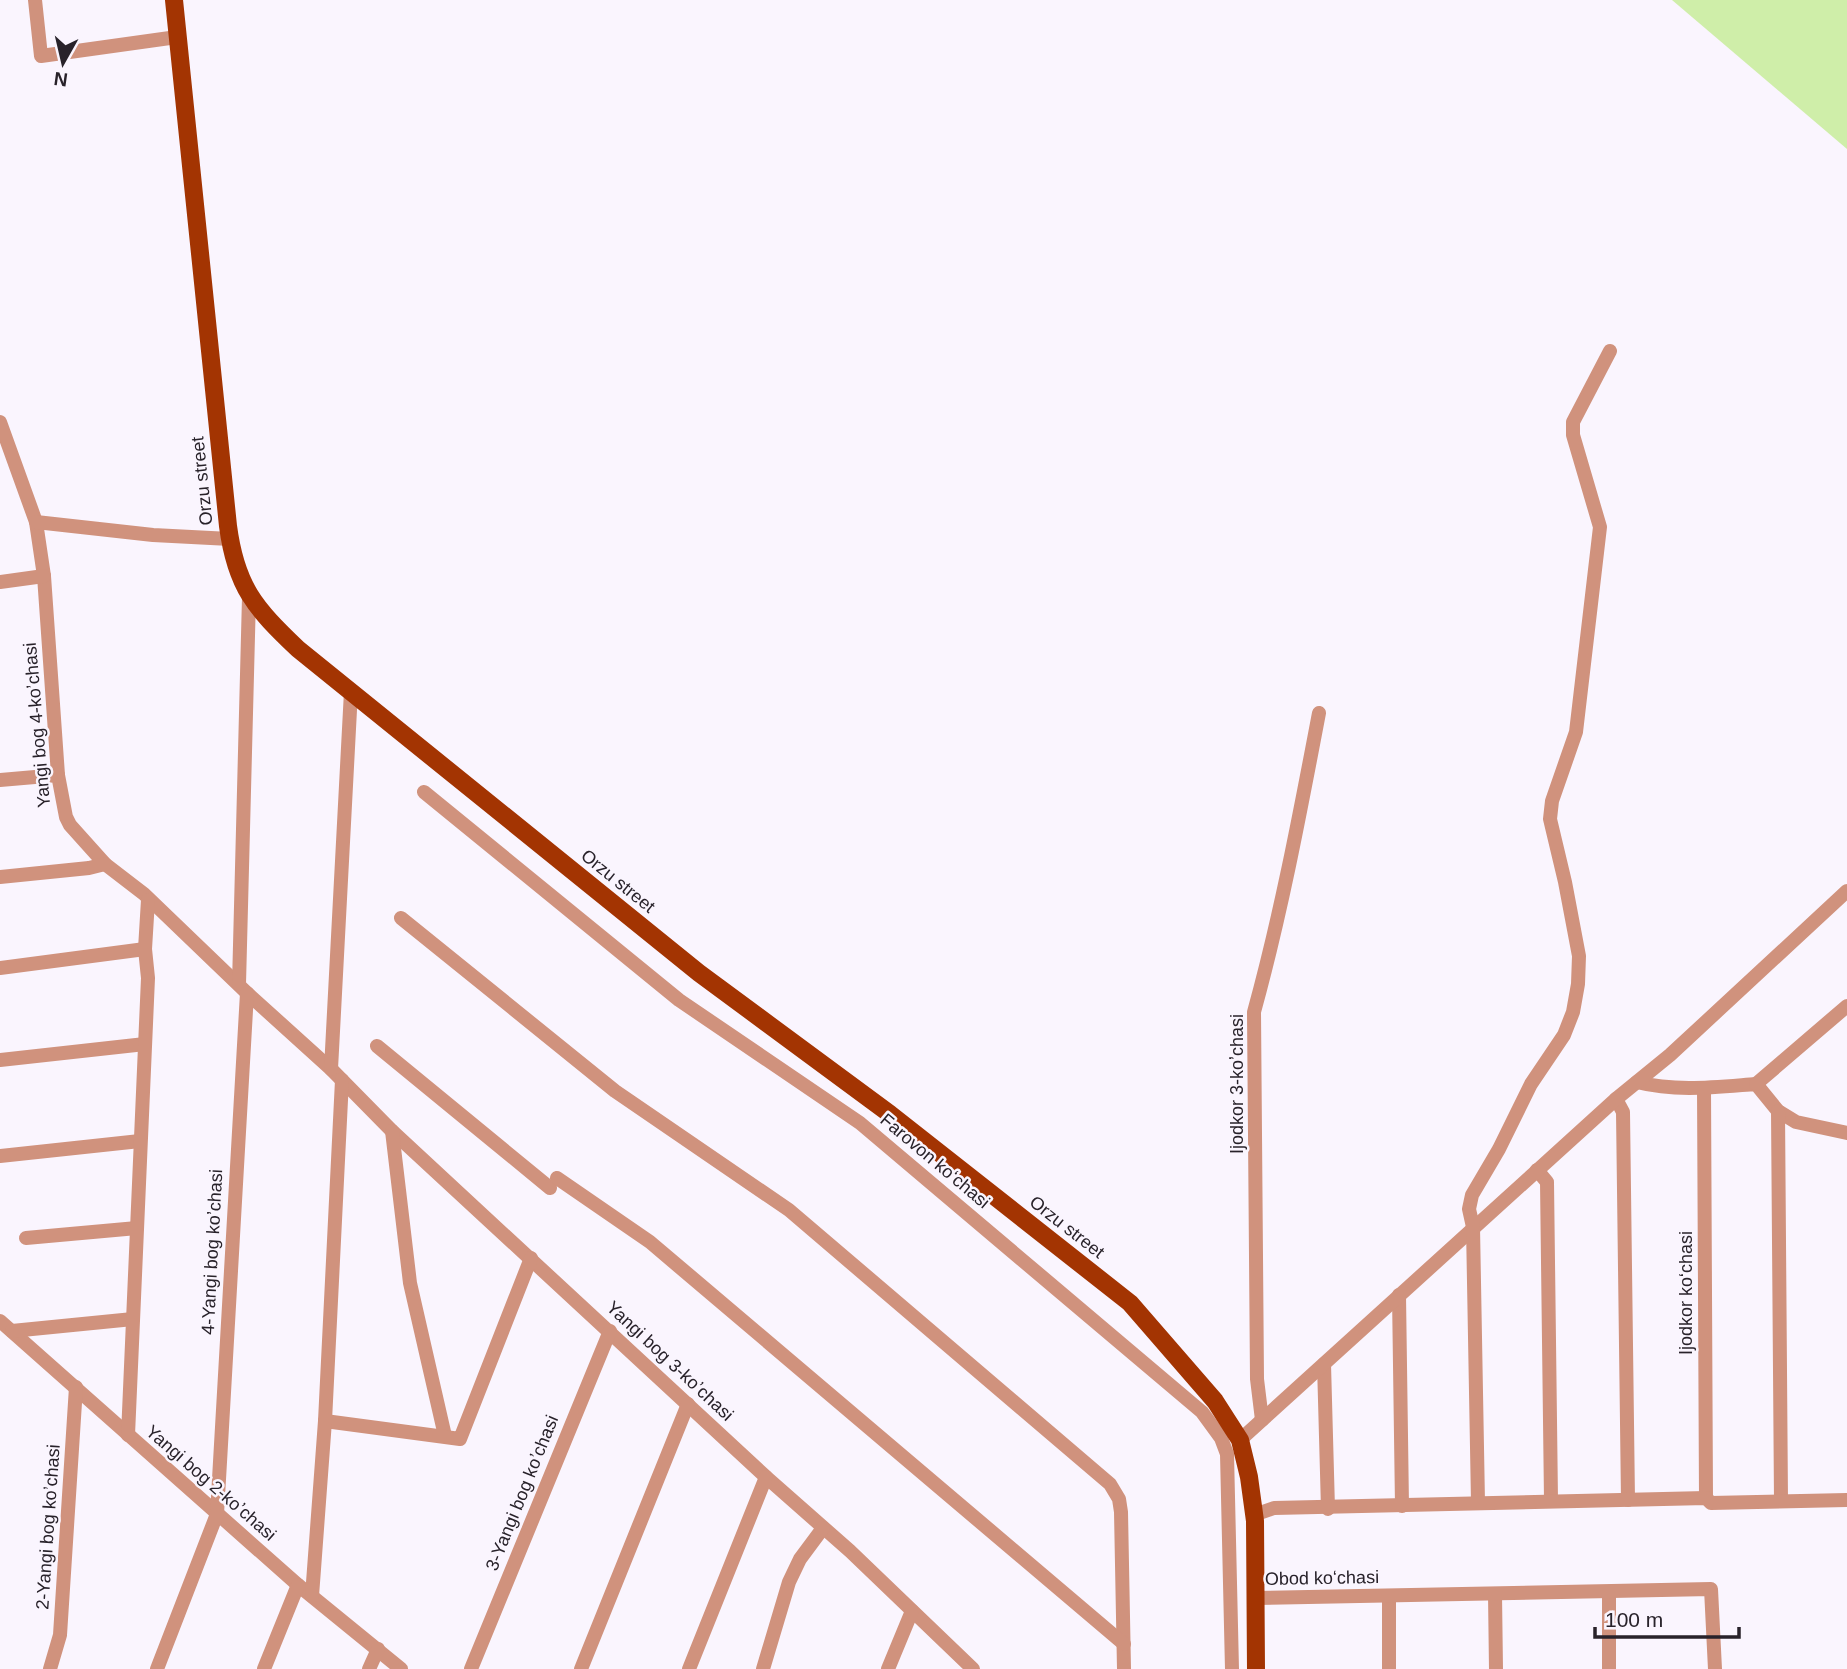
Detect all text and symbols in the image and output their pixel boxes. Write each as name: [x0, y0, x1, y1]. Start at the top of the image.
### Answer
north arrow: [28, 28, 98, 98]
text: N: [52, 68, 69, 91]
street label: Orzu street: [187, 436, 217, 526]
street label: Yangi bog 4-koʼchasi: [20, 642, 54, 808]
street label: Orzu street: [577, 845, 659, 917]
street label: Ijodkor 3-koʼchasi: [1227, 1014, 1247, 1154]
street label: Farovon koʻchasi: [876, 1110, 994, 1212]
street label: 4-Yangi bog koʼchasi: [198, 1169, 226, 1335]
street label: Orzu street: [1026, 1192, 1108, 1262]
street label: Ijodkor koʻchasi: [1676, 1231, 1696, 1355]
street label: Yangi bog 3-koʼchasi: [603, 1297, 737, 1425]
street label: 3-Yangi bog koʼchasi: [482, 1412, 562, 1574]
street label: Yangi bog 2-koʼchasi: [142, 1421, 280, 1545]
street label: 2-Yangi bog koʼchasi: [32, 1444, 64, 1610]
street label: Obod koʻchasi: [1265, 1567, 1379, 1589]
scale bar: [1595, 1596, 1738, 1640]
text: 100 m: [1605, 1608, 1663, 1631]

